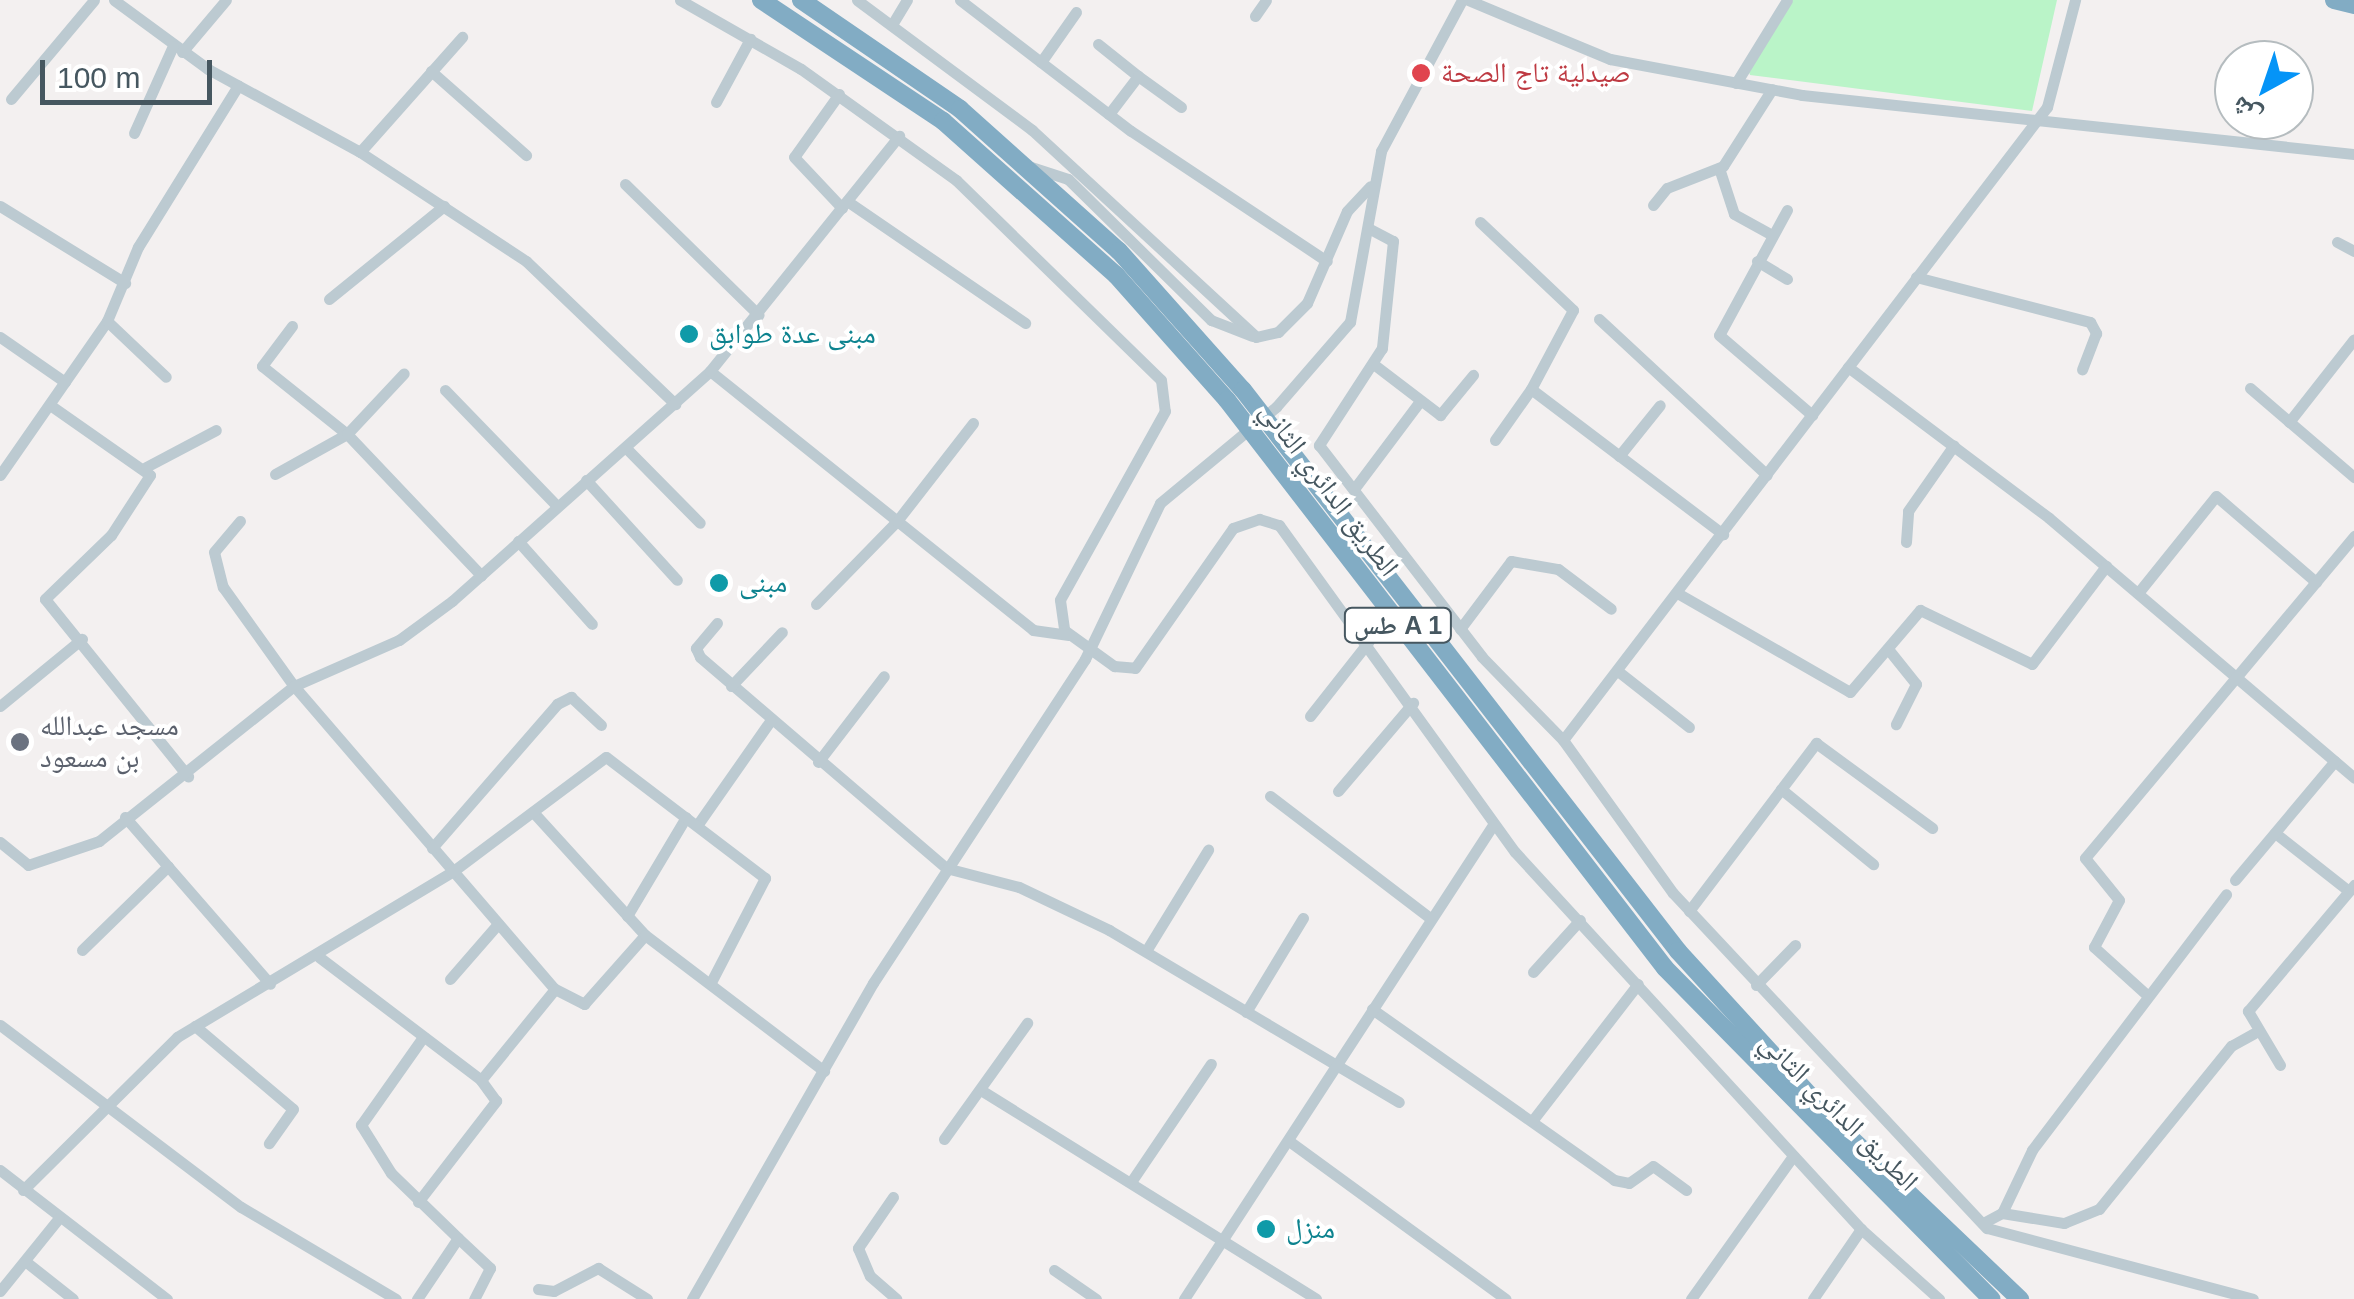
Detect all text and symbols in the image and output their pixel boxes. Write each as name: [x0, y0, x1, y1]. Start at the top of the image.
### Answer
scale bar: [45, 40, 218, 102]
north arrow: [2214, 40, 2314, 140]
place label: صيدلية تاج الصحة: [1441, 56, 1631, 90]
text: 100 m: [57, 61, 140, 94]
marker: صيدلية تاج الصحة: [1410, 62, 1432, 84]
text: ش: [2224, 90, 2267, 133]
place label: مبنى عدة طوابق: [709, 317, 876, 351]
marker: مبنى عدة طوابق: [678, 323, 700, 345]
street label: الطريق الدائري الثاني: [1252, 395, 1406, 583]
place label: مبنى: [739, 566, 787, 600]
marker: مبنى: [708, 572, 730, 594]
road number: طس A 1: [1343, 605, 1453, 645]
place label: مسجد عبدالله بن مسعود: [40, 709, 179, 775]
marker: مسجد عبدالله بن مسعود: [9, 731, 31, 753]
street label: الطريق الدائري الثاني: [1753, 1026, 1925, 1198]
place label: منزل: [1286, 1212, 1335, 1246]
marker: منزل: [1255, 1218, 1277, 1240]

